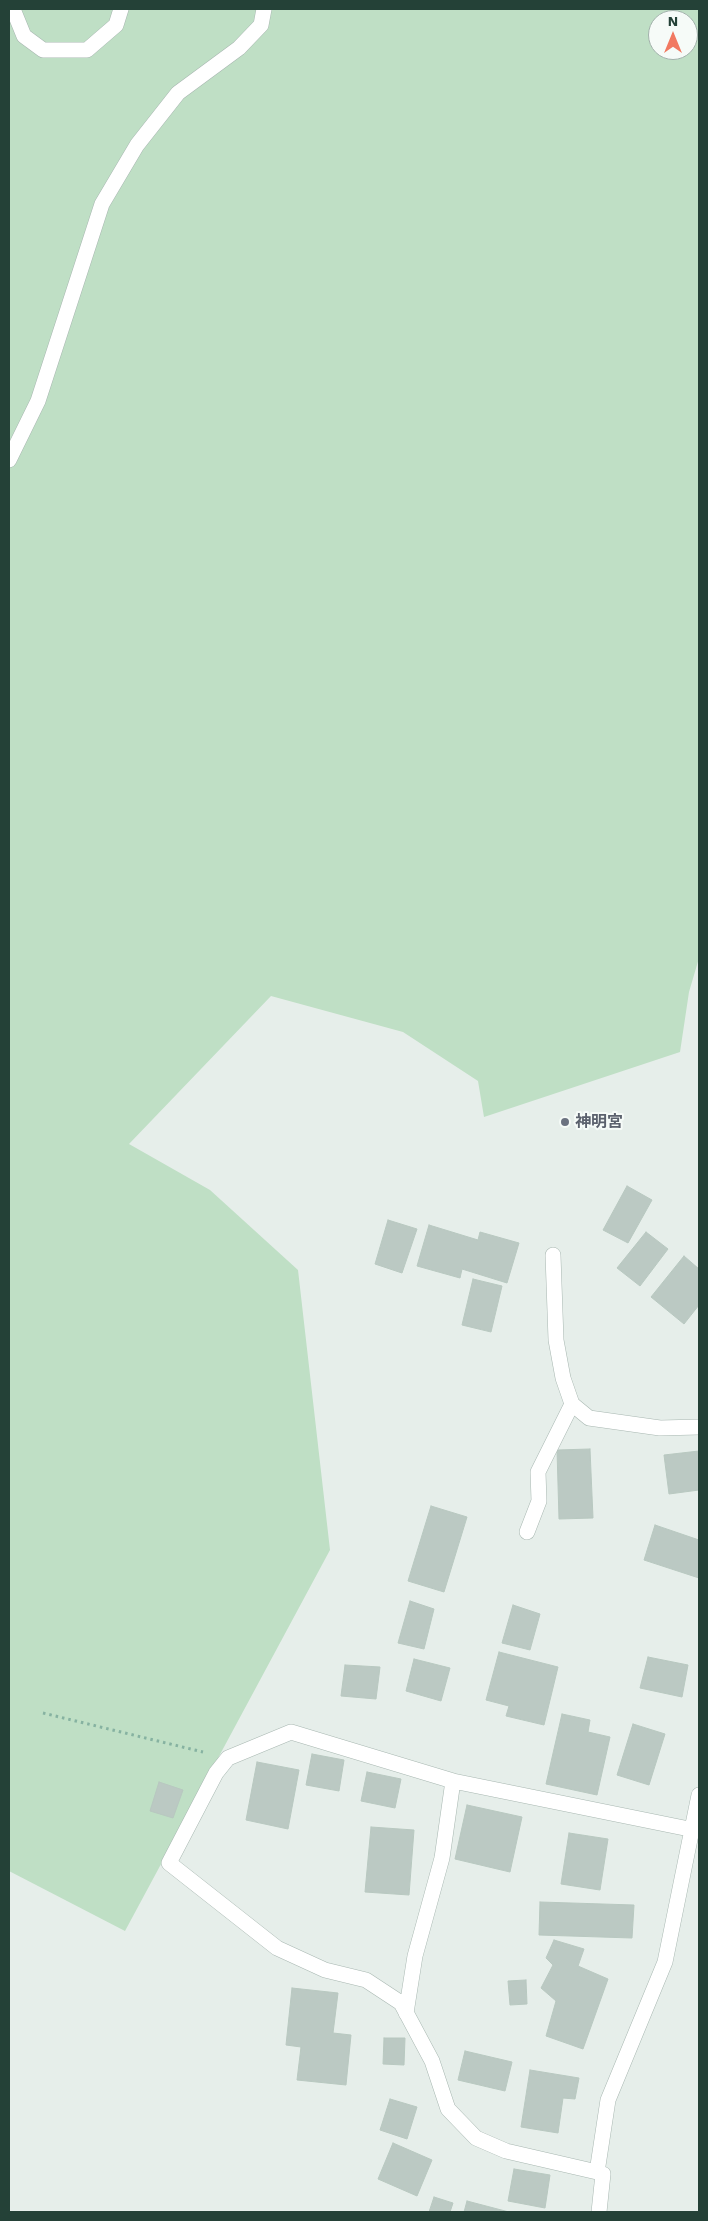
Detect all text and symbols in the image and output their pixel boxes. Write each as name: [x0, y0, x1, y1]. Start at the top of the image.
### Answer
north arrow: [648, 10, 698, 60]
text: N: [668, 13, 678, 29]
place label: 神明宮: [575, 1112, 623, 1132]
marker: 神明宮: [559, 1116, 571, 1128]

